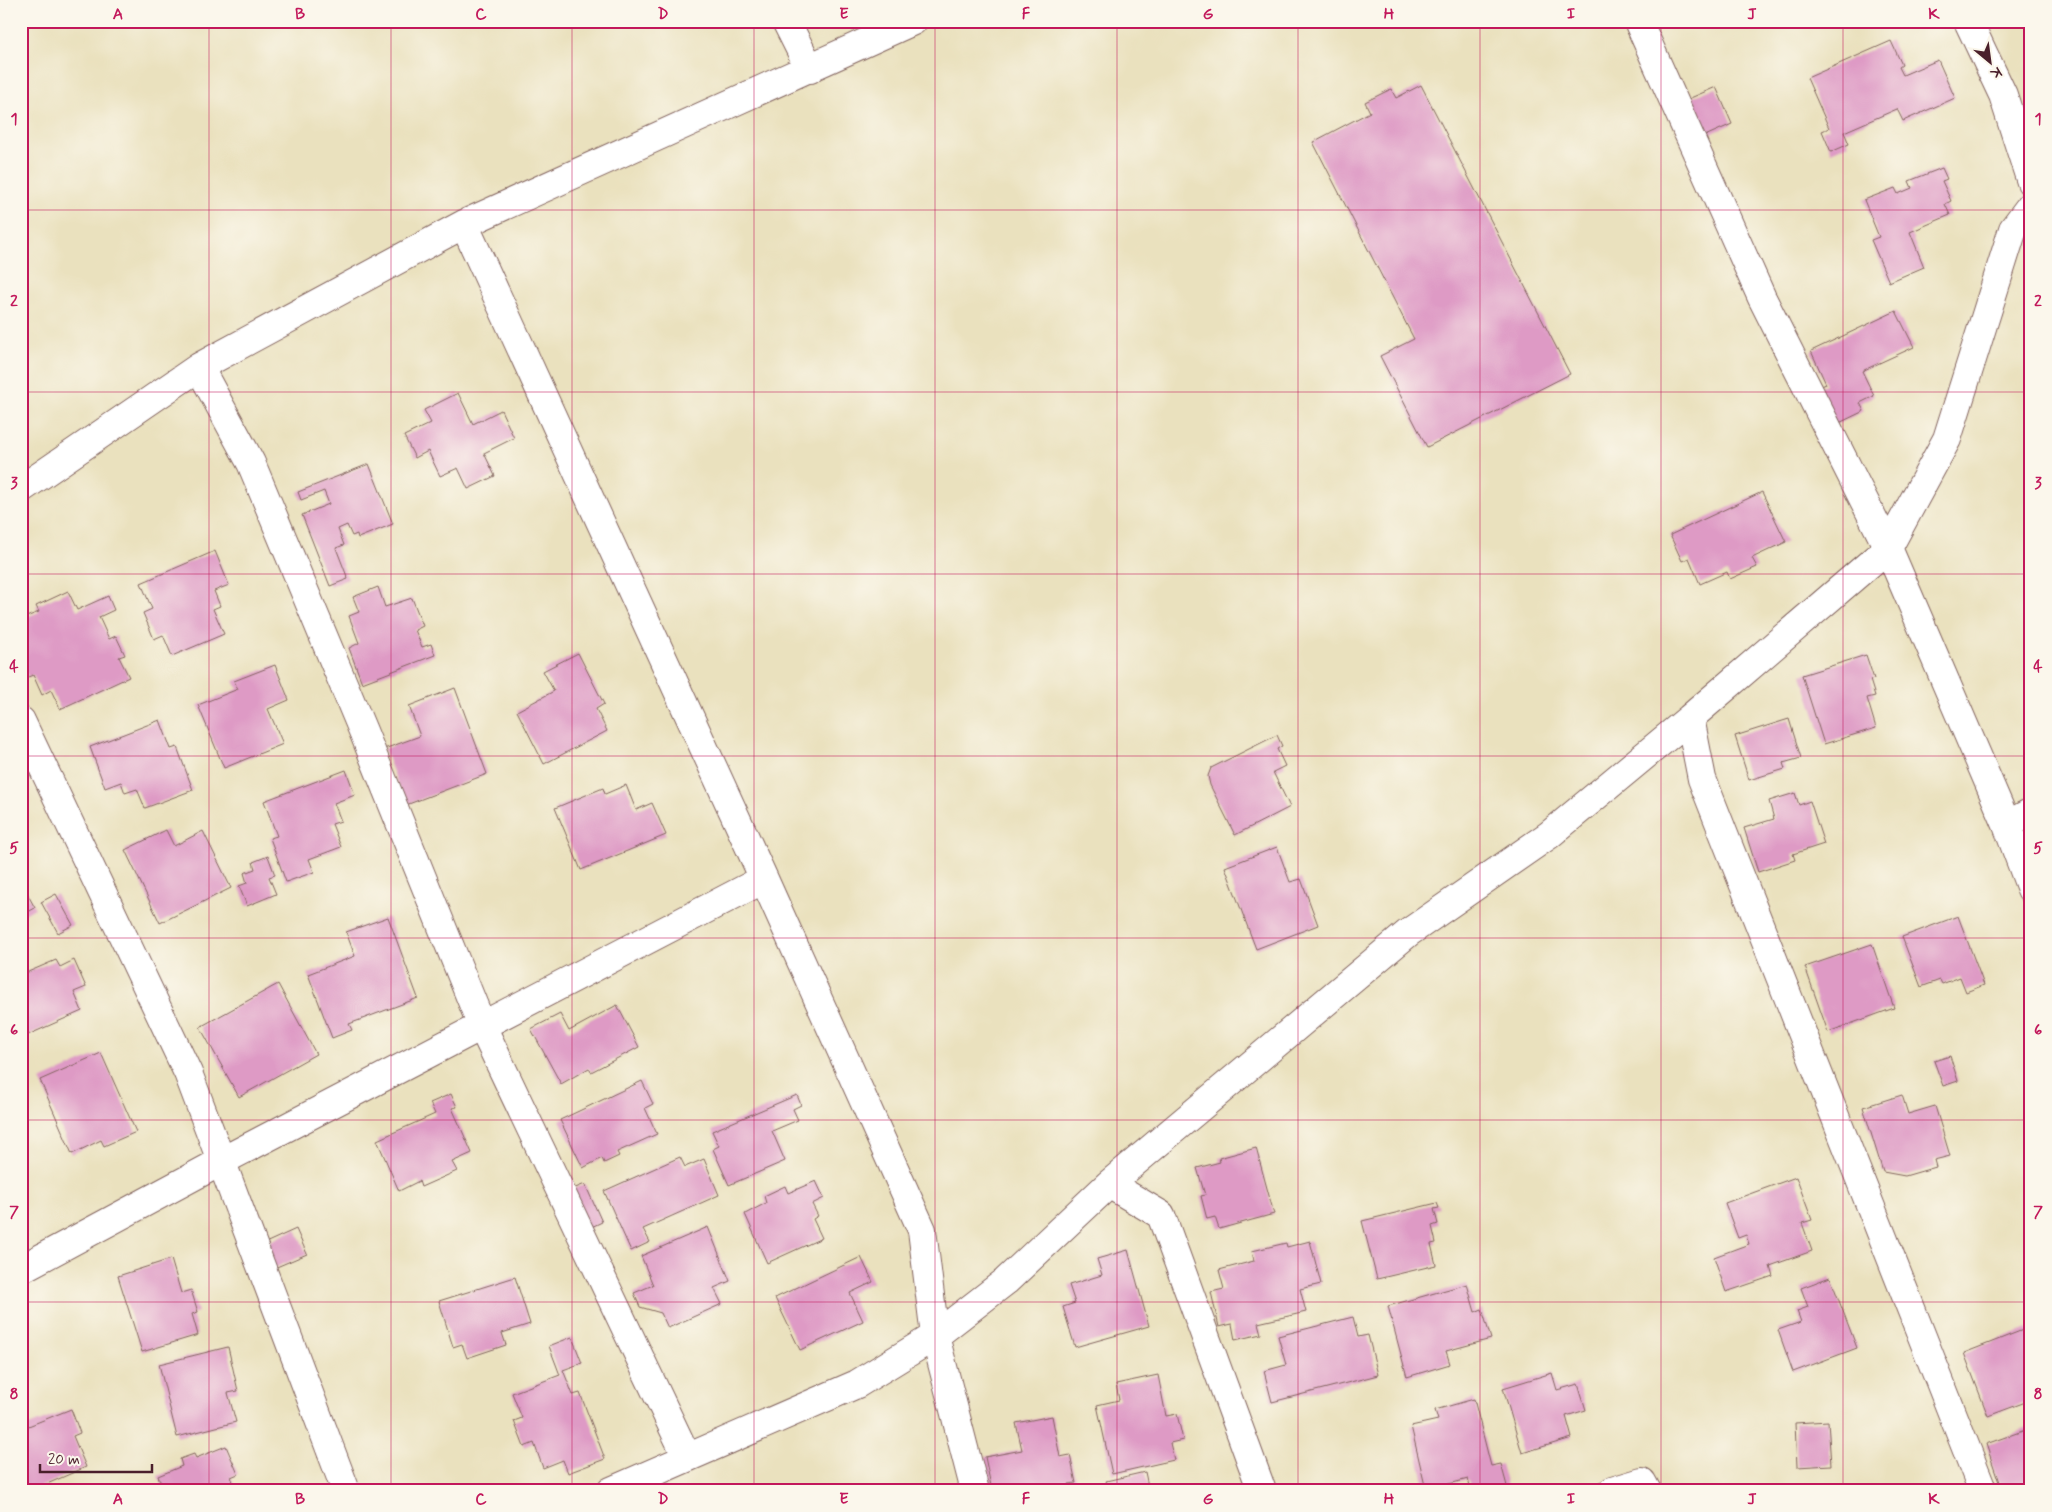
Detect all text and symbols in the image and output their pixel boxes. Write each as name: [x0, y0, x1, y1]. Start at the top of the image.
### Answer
text: A: [113, 4, 123, 25]
text: B: [295, 4, 305, 25]
text: C: [475, 4, 487, 25]
text: D: [657, 4, 669, 25]
text: E: [839, 4, 849, 25]
text: F: [1022, 4, 1031, 25]
text: G: [1203, 4, 1214, 25]
text: H: [1384, 4, 1395, 25]
text: I: [1567, 4, 1576, 25]
text: J: [1747, 4, 1757, 25]
text: K: [1928, 4, 1940, 25]
north arrow: [1964, 38, 2014, 88]
text: K: [1986, 62, 2004, 83]
text: 1: [10, 109, 18, 130]
text: 1: [2034, 109, 2042, 130]
text: 2: [10, 291, 18, 312]
text: 2: [2034, 291, 2042, 312]
text: 3: [10, 473, 18, 494]
text: 3: [2034, 473, 2042, 494]
text: 4: [9, 656, 19, 677]
text: 4: [2033, 656, 2043, 677]
text: 5: [9, 838, 19, 859]
text: 5: [2033, 838, 2043, 859]
text: 6: [10, 1020, 18, 1041]
text: 6: [2034, 1020, 2042, 1041]
text: 7: [9, 1202, 19, 1223]
text: 7: [2033, 1202, 2043, 1223]
text: 8: [9, 1384, 19, 1405]
text: 8: [2033, 1384, 2043, 1405]
scale bar: [40, 1442, 152, 1474]
text: 20 m: [48, 1450, 80, 1470]
text: A: [113, 1489, 123, 1510]
text: B: [295, 1489, 305, 1510]
text: C: [475, 1489, 487, 1510]
text: D: [657, 1489, 669, 1510]
text: E: [839, 1489, 849, 1510]
text: F: [1022, 1489, 1031, 1510]
text: G: [1203, 1489, 1214, 1510]
text: H: [1384, 1489, 1395, 1510]
text: I: [1567, 1489, 1576, 1510]
text: J: [1747, 1489, 1757, 1510]
text: K: [1928, 1489, 1940, 1510]

